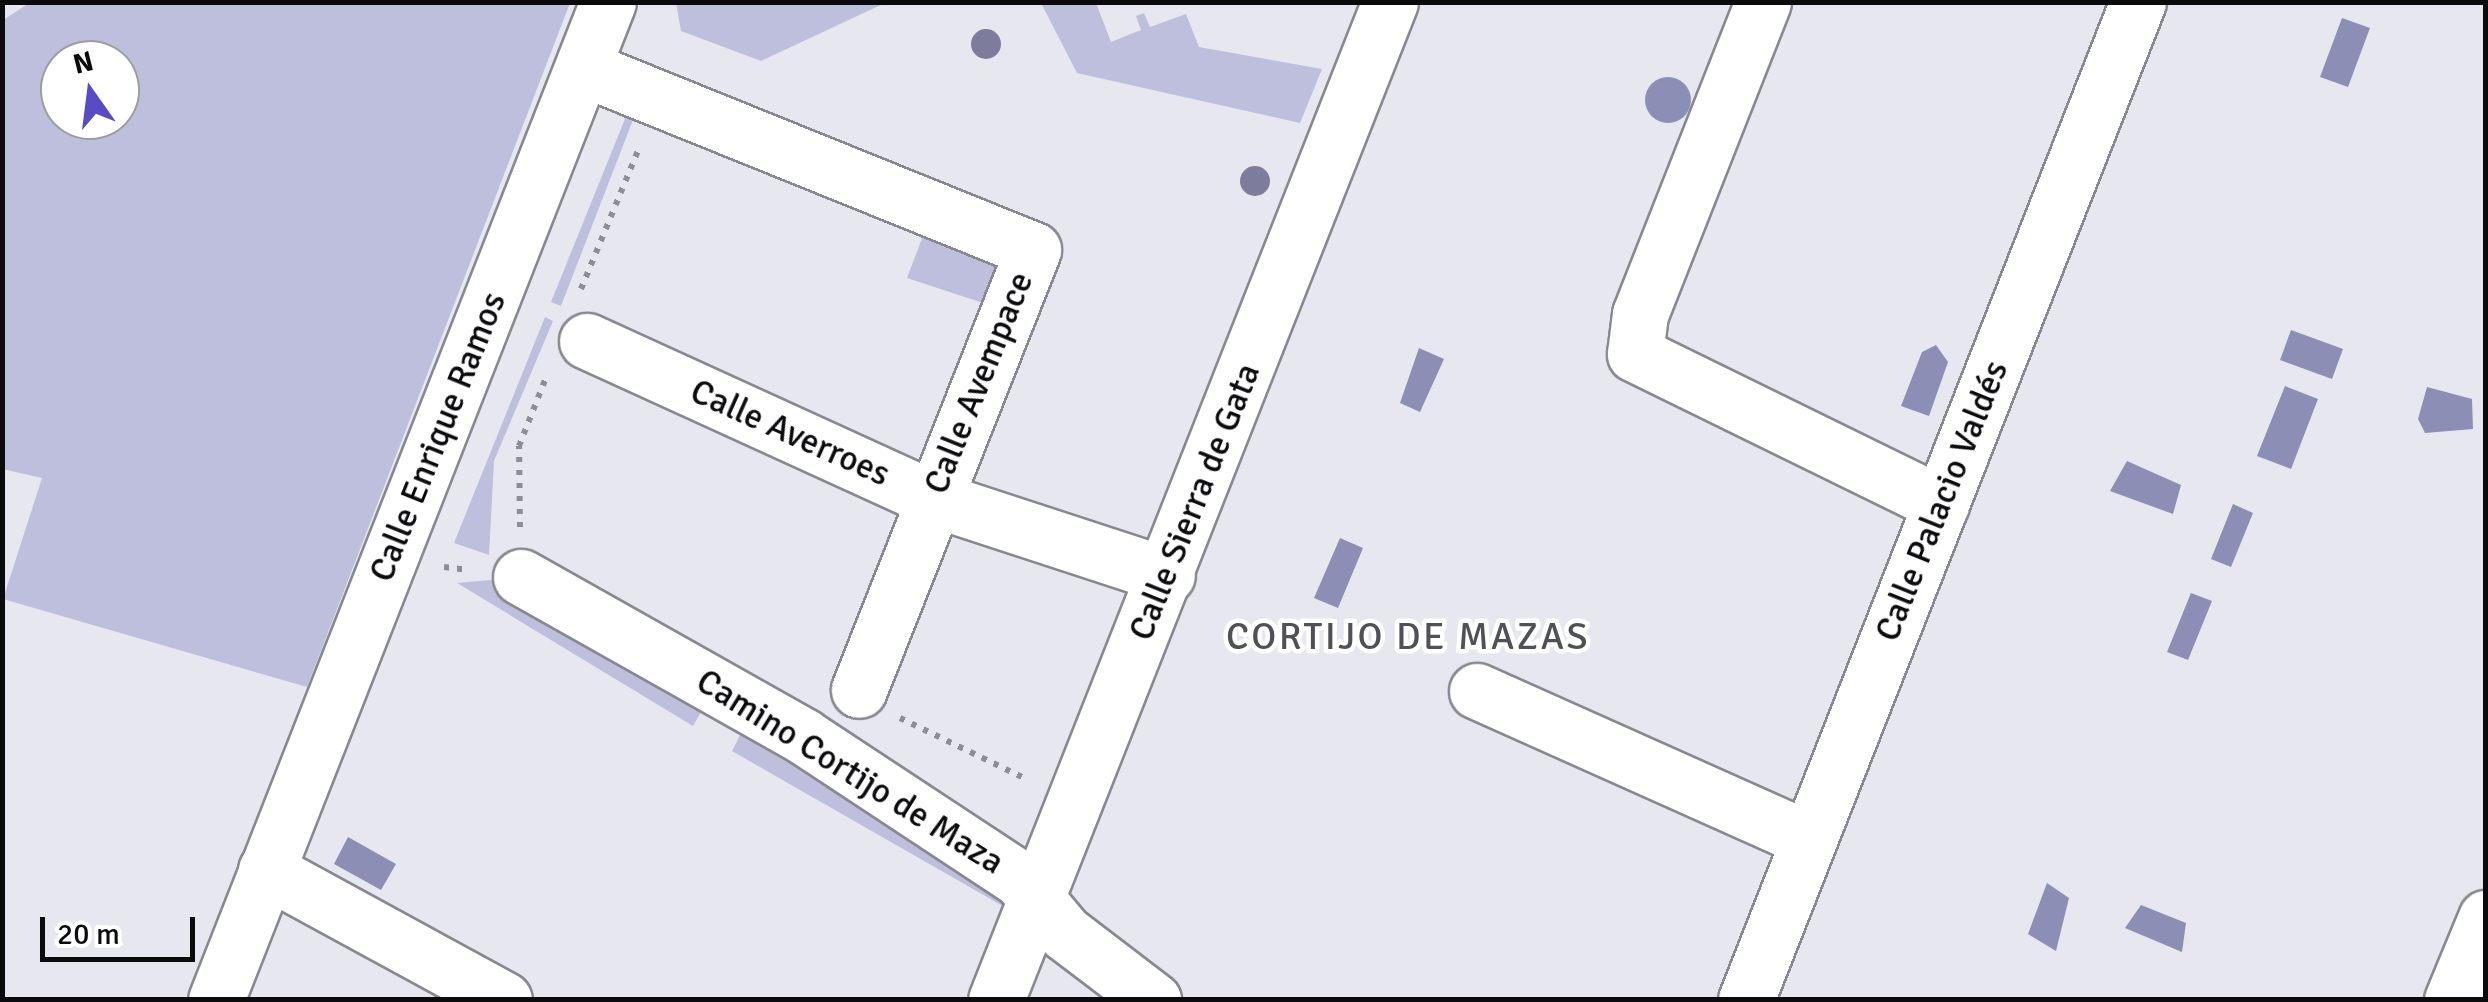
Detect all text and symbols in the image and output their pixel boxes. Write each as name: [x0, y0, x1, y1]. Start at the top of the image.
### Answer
north arrow: [40, 40, 140, 140]
text: N: [70, 44, 97, 82]
street label: Calle Avempace: [915, 266, 1043, 500]
street label: Calle Enrique Ramos: [361, 286, 515, 588]
street label: Calle Palacio Valdés: [1867, 355, 2017, 647]
street label: Calle Sierra de Gata: [1120, 358, 1270, 646]
street label: Calle Averroes: [684, 370, 896, 496]
district label: CORTIJO DE MAZAS: [1226, 614, 1590, 660]
street label: Camino Cortijo de Maza: [689, 660, 1011, 884]
scale bar: [45, 897, 200, 959]
text: 20 m: [57, 916, 120, 953]

